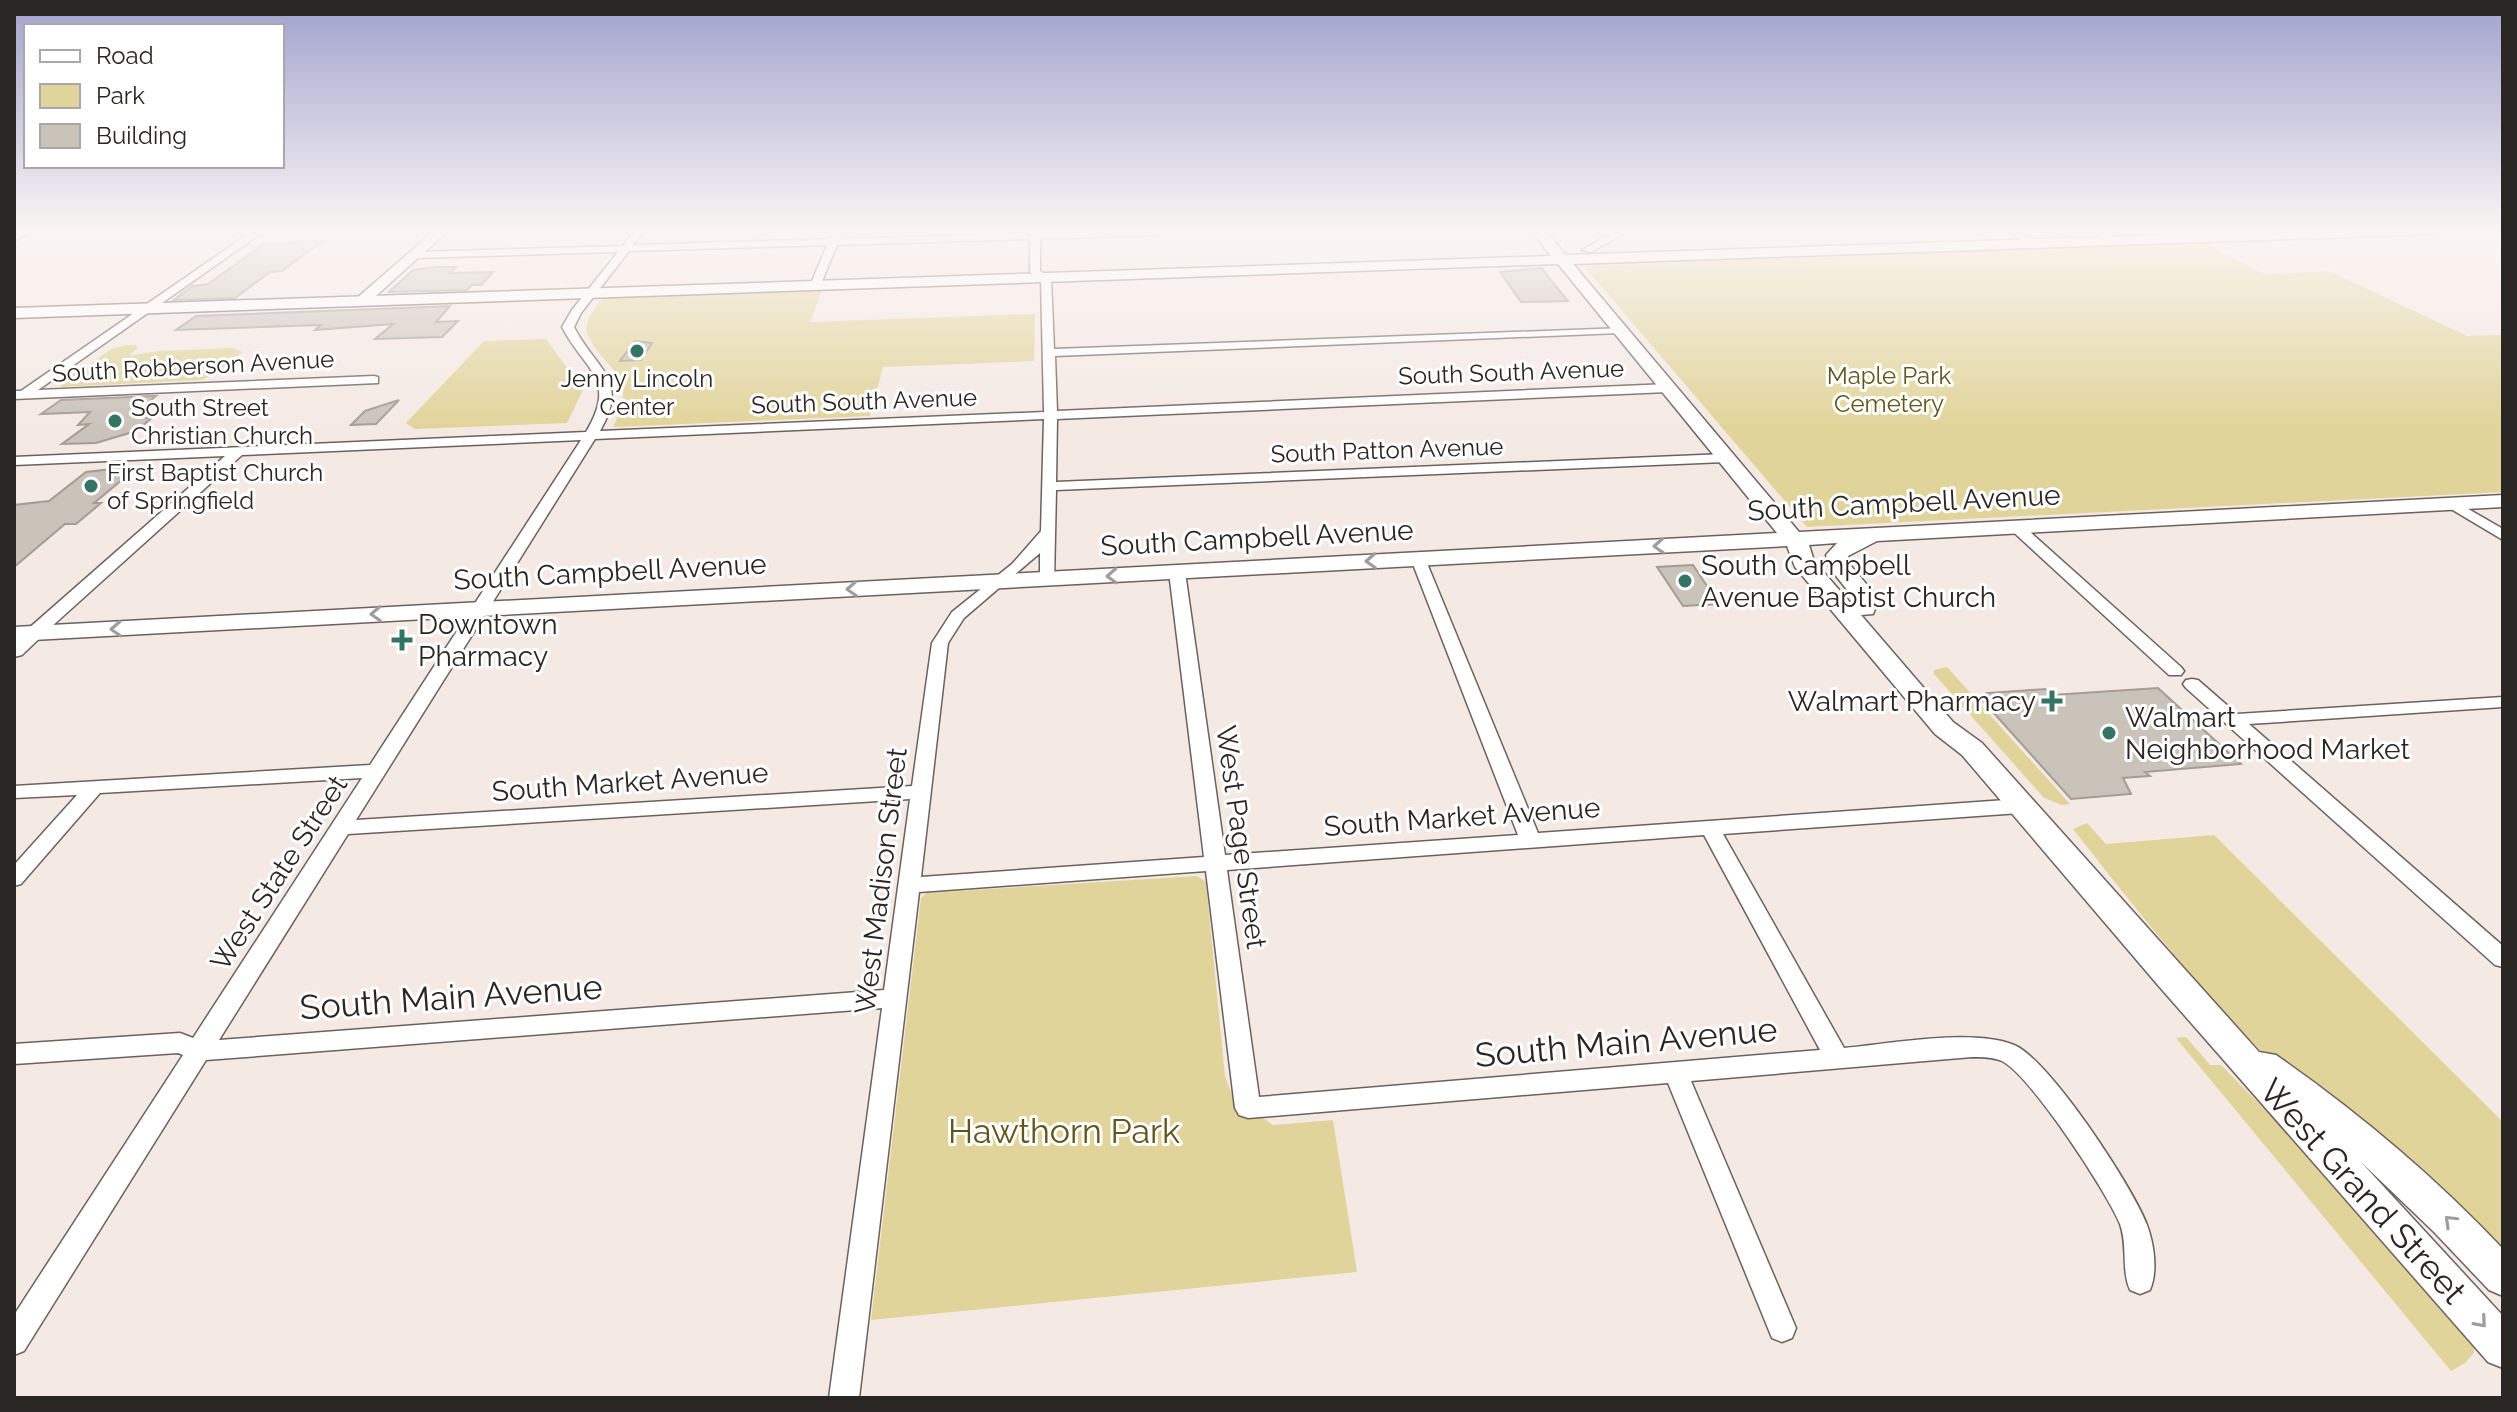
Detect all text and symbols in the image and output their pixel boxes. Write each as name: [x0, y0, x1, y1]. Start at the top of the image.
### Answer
legend: [24, 24, 284, 168]
text: Road: [96, 41, 154, 70]
text: Park: [96, 81, 145, 110]
text: Building: [96, 121, 187, 150]
marker: Jenny Lincoln Center: [628, 342, 646, 360]
street label: South Robberson Avenue: [51, 344, 335, 388]
street label: South South Avenue: [1398, 354, 1624, 390]
park label: Maple Park Cemetery: [1827, 361, 1952, 418]
place label: Jenny Lincoln Center: [561, 364, 713, 421]
street label: South South Avenue: [751, 383, 977, 419]
place label: South Street Christian Church: [131, 393, 313, 450]
marker: South Street Christian Church: [106, 412, 124, 430]
street label: South Patton Avenue: [1270, 431, 1504, 469]
place label: First Baptist Church of Springfield: [107, 458, 323, 515]
marker: First Baptist Church of Springfield: [82, 477, 100, 495]
street label: South Campbell Avenue: [1747, 478, 2061, 528]
street label: South Campbell Avenue: [1100, 513, 1414, 563]
one-way arrow: [1652, 537, 1665, 554]
street label: South Campbell Avenue: [453, 547, 767, 597]
place label: South Campbell Avenue Baptist Church: [1701, 549, 1996, 614]
one-way arrow: [1364, 552, 1377, 569]
one-way arrow: [1105, 567, 1118, 584]
marker: South Campbell Avenue Baptist Church: [1676, 572, 1694, 590]
one-way arrow: [845, 581, 858, 598]
one-way arrow: [369, 605, 382, 622]
place label: Downtown Pharmacy: [418, 608, 558, 673]
one-way arrow: [109, 620, 122, 637]
marker: Downtown Pharmacy: [393, 631, 411, 649]
place label: Walmart Pharmacy: [1788, 685, 2036, 718]
marker: Walmart Pharmacy: [2043, 692, 2061, 710]
place label: Walmart Neighborhood Market: [2125, 701, 2410, 766]
street label: West Page Street: [1209, 723, 1273, 951]
marker: Walmart Neighborhood Market: [2100, 724, 2118, 742]
street label: West Madison Street: [848, 745, 914, 1016]
street label: South Market Avenue: [491, 756, 769, 808]
street label: West State Street: [204, 769, 355, 977]
street label: South Market Avenue: [1323, 791, 1601, 843]
street label: South Main Avenue: [298, 966, 604, 1028]
street label: South Main Avenue: [1473, 1009, 1779, 1075]
street label: West Grand Street: [2252, 1070, 2475, 1312]
park label: Hawthorn Park: [948, 1111, 1180, 1151]
one-way arrow: [2444, 1216, 2459, 1230]
one-way arrow: [2471, 1313, 2486, 1328]

